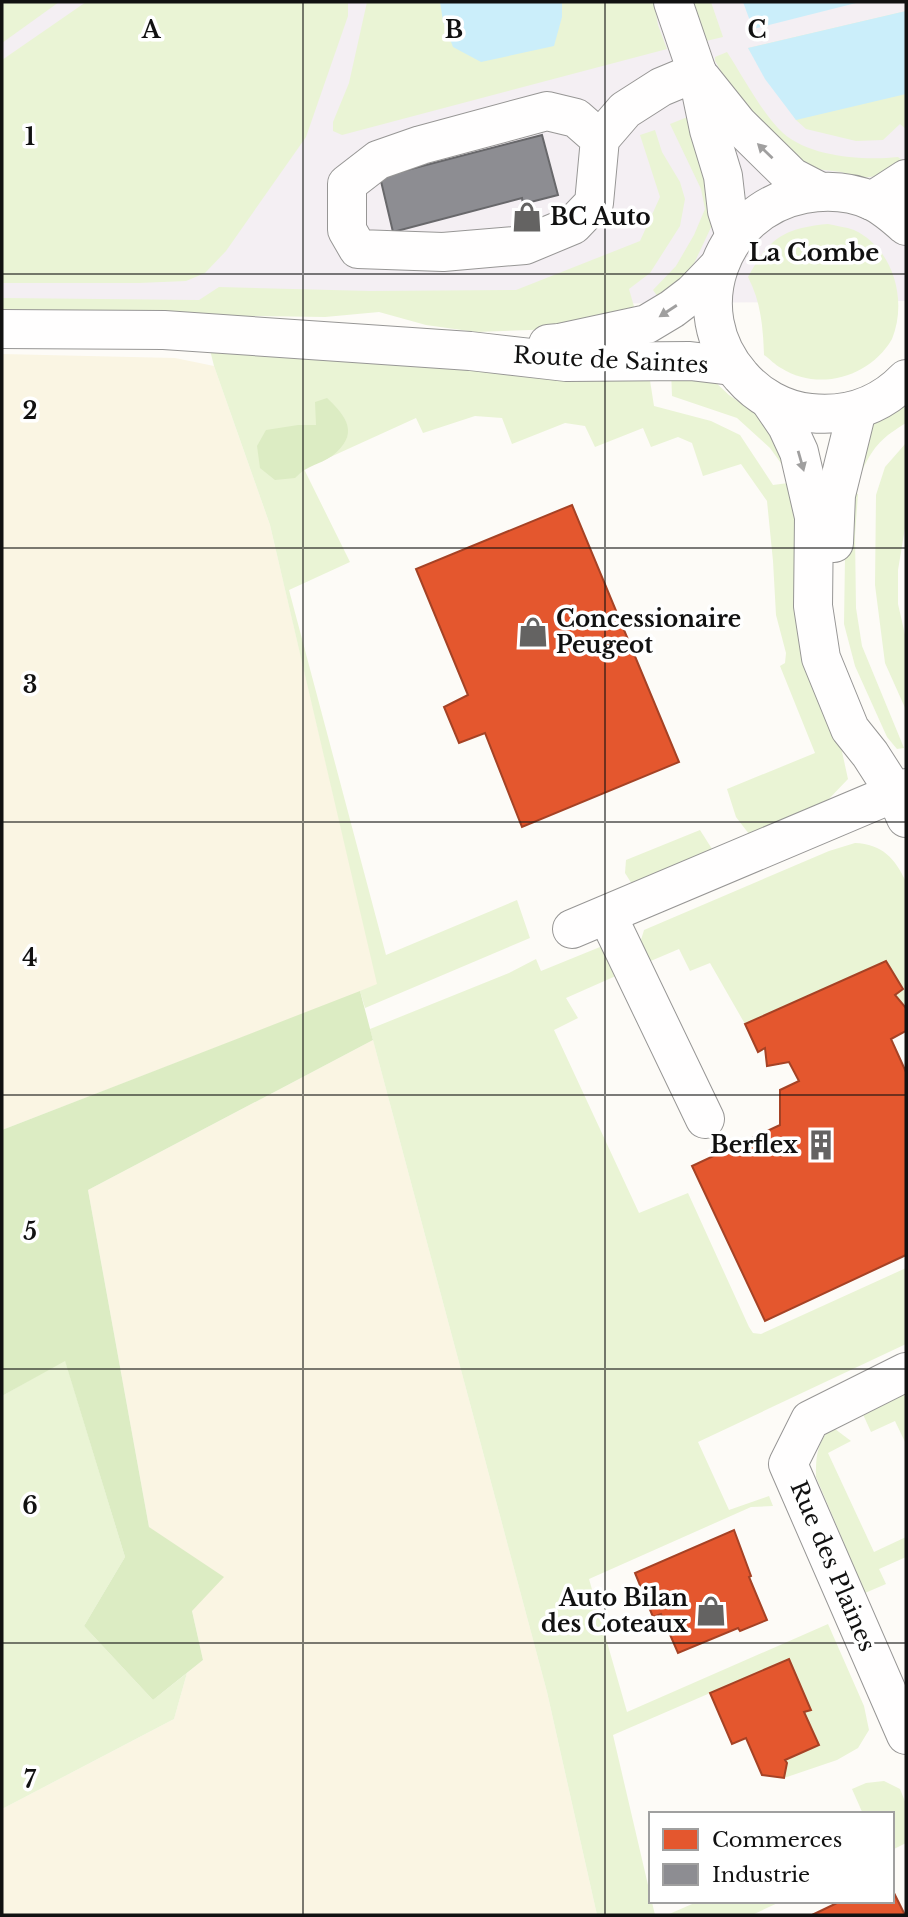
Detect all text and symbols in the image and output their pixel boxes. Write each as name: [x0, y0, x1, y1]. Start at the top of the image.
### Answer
text: A: [141, 16, 162, 44]
text: B: [445, 16, 463, 44]
text: C: [748, 16, 766, 44]
text: 1: [25, 123, 35, 151]
one-way arrow: [757, 143, 774, 159]
shop icon: BC Auto: [510, 200, 544, 234]
place label: BC Auto: [550, 203, 651, 231]
district label: La Combe: [749, 238, 879, 267]
one-way arrow: [658, 304, 677, 317]
street label: Route de Saintes: [513, 341, 709, 379]
text: 2: [23, 397, 37, 425]
one-way arrow: [796, 451, 807, 473]
place label: Concessionaire Peugeot: [556, 605, 741, 659]
shop icon: Concessionaire Peugeot: [516, 615, 550, 649]
text: 3: [23, 671, 37, 699]
text: 4: [22, 944, 38, 972]
building icon: Berflex: [804, 1128, 838, 1162]
place label: Berflex: [710, 1131, 798, 1159]
text: 5: [23, 1218, 37, 1246]
street label: Rue des Plaines: [784, 1477, 882, 1655]
text: 6: [22, 1492, 38, 1520]
place label: Auto Bilan des Coteaux: [541, 1584, 688, 1638]
shop icon: Auto Bilan des Coteaux: [694, 1594, 728, 1628]
text: 7: [24, 1766, 37, 1794]
legend: [649, 1812, 894, 1903]
text: Commerces: [712, 1827, 842, 1853]
text: Industrie: [712, 1862, 810, 1888]

